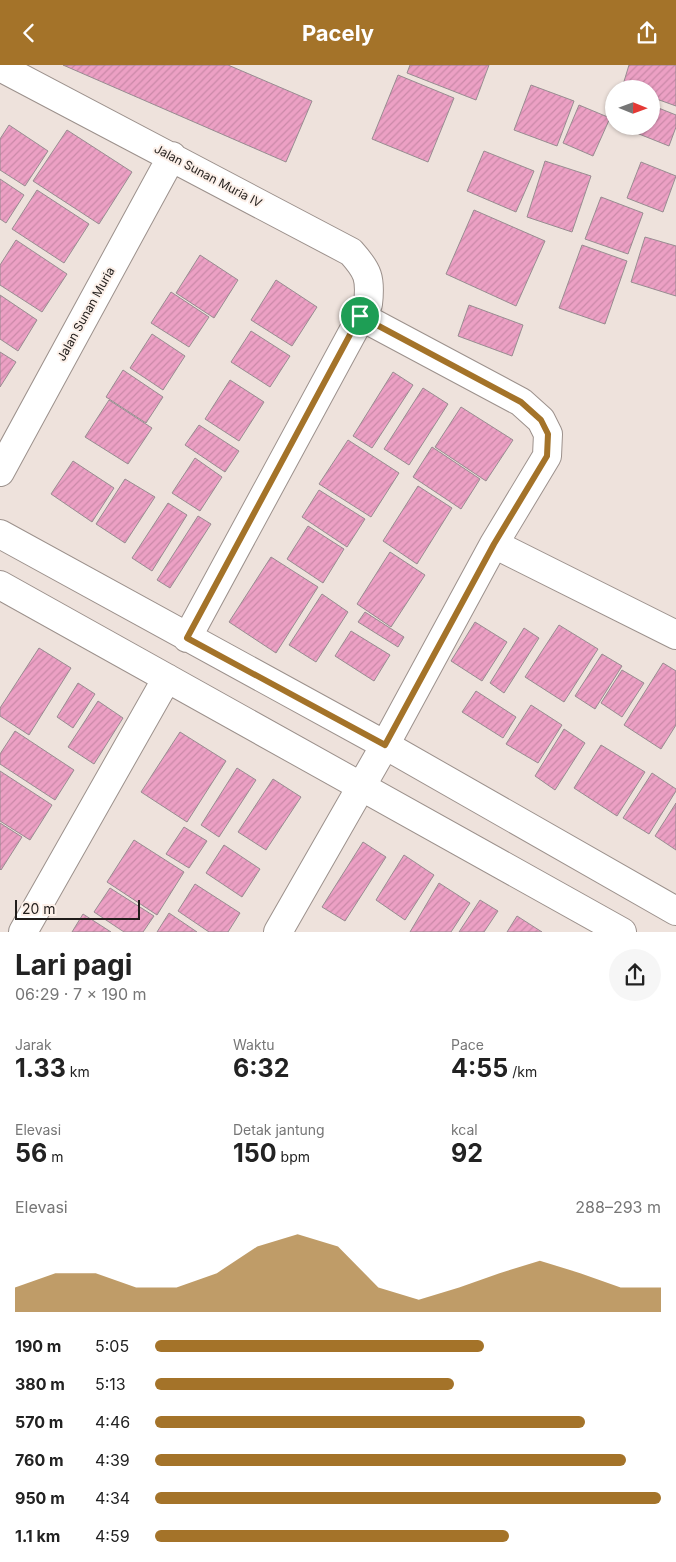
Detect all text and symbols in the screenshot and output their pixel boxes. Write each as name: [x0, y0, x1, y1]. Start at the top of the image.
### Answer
icon: back: [15, 19, 43, 47]
icon: share: [633, 19, 661, 47]
text: Pacely: [302, 20, 374, 46]
north arrow: [605, 80, 660, 135]
map controls: [605, 80, 660, 135]
street label: Jalan Sunan Muria IV: [152, 141, 265, 210]
street label: Jalan Sunan Muria: [54, 264, 118, 363]
pin: [339, 295, 381, 337]
icon: arrive: [346, 302, 374, 330]
scale bar: [15, 897, 140, 920]
text: 20 m: [22, 900, 56, 917]
text: Lari pagi: [15, 948, 132, 982]
button: share: [609, 949, 661, 1001]
text: 06:29 · 7 × 190 m: [15, 984, 147, 1004]
text: Jarak: [15, 1036, 52, 1053]
text: Waktu: [233, 1036, 275, 1053]
text: Pace: [451, 1036, 484, 1053]
text: 1.33: [15, 1053, 66, 1083]
text: 6:32: [233, 1053, 289, 1083]
text: 4:55: [451, 1053, 508, 1083]
text: km: [66, 1063, 90, 1080]
text: /km: [508, 1063, 537, 1080]
text: Elevasi: [15, 1121, 61, 1138]
text: Detak jantung: [233, 1121, 325, 1138]
text: kcal: [451, 1121, 478, 1138]
text: 56: [15, 1138, 47, 1168]
text: 150: [233, 1138, 277, 1168]
text: 92: [451, 1138, 483, 1168]
text: m: [47, 1148, 63, 1165]
text: bpm: [277, 1148, 310, 1165]
text: Elevasi: [15, 1197, 68, 1217]
text: 288–293 m: [575, 1197, 661, 1217]
text: 190 m: [15, 1336, 61, 1356]
text: 5:05: [95, 1336, 129, 1356]
text: 380 m: [15, 1374, 65, 1394]
text: 5:13: [95, 1374, 126, 1394]
text: 570 m: [15, 1412, 63, 1432]
text: 4:46: [95, 1412, 130, 1432]
text: 760 m: [15, 1450, 64, 1470]
text: 4:39: [95, 1450, 130, 1470]
text: 950 m: [15, 1488, 65, 1508]
text: 4:34: [95, 1488, 130, 1508]
text: 1.1 km: [15, 1526, 60, 1546]
text: 4:59: [95, 1526, 130, 1546]

